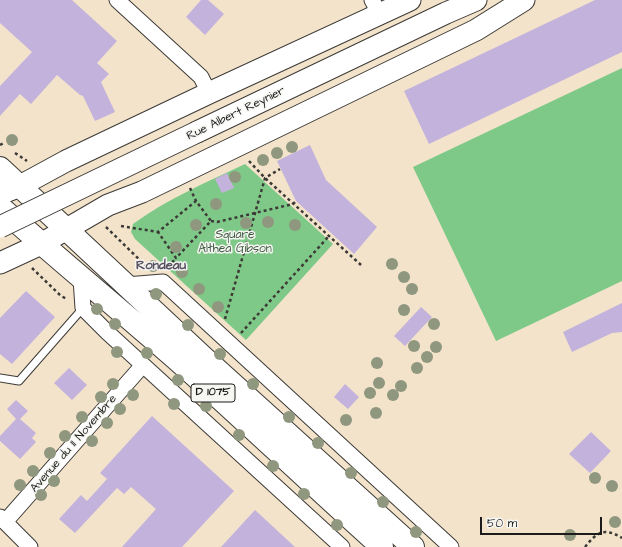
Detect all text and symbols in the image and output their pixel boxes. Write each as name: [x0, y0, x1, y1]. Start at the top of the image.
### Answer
street label: Rue Albert Reynier: [184, 84, 288, 144]
park label: Square Althea Gibson: [198, 228, 272, 256]
district label: Rondeau: [136, 258, 186, 274]
road number: D 1075: [191, 384, 235, 402]
street label: Avenue du 11 Novembre: [28, 392, 120, 496]
scale bar: [482, 509, 604, 535]
text: 50 m: [487, 515, 517, 532]

